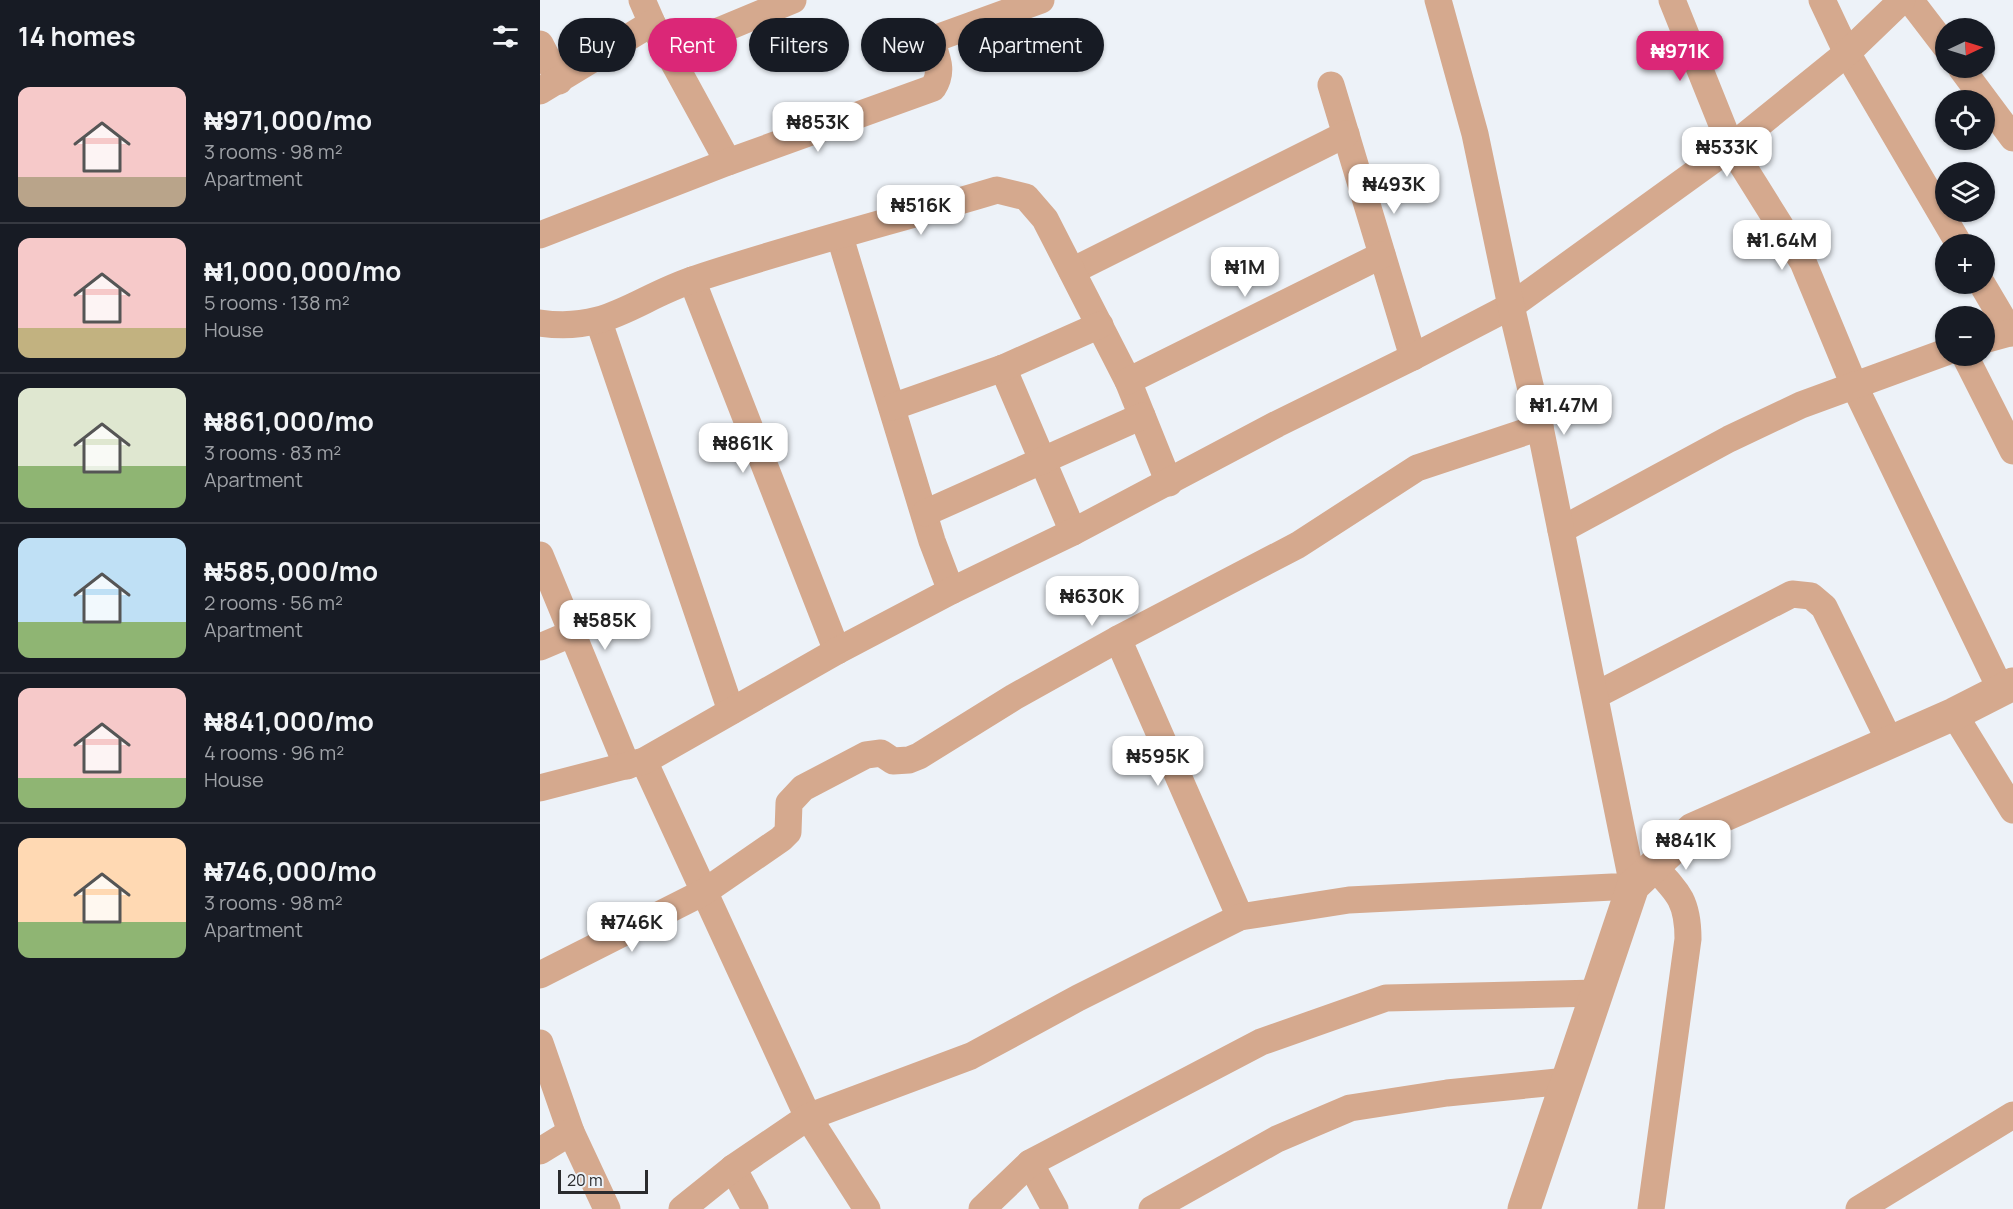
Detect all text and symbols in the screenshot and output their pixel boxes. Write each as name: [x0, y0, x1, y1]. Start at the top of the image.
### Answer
text: 14 homes: [18, 18, 136, 54]
chip: Buy: [558, 18, 636, 72]
chip: Rent: [648, 18, 737, 72]
chip: Filters: [749, 18, 849, 72]
chip: New: [861, 18, 946, 72]
chip: Apartment: [958, 18, 1104, 72]
north arrow: [1935, 18, 1995, 78]
map controls: [1935, 18, 1995, 366]
icon: filters: [489, 20, 522, 53]
pin: ₦971K: [1638, 31, 1722, 82]
text: ₦971K: [1650, 37, 1710, 64]
button: locate: [1935, 90, 1995, 150]
text: ₦971,000/mo: [204, 102, 372, 138]
pin: ₦853K: [776, 102, 860, 153]
text: ₦853K: [787, 108, 849, 135]
icon: home: [66, 111, 138, 183]
pin: ₦533K: [1685, 127, 1769, 178]
text: ₦533K: [1696, 133, 1758, 160]
text: 3 rooms · 98 m²: [204, 138, 343, 165]
button: layers: [1935, 162, 1995, 222]
pin: ₦493K: [1352, 164, 1436, 215]
text: Apartment: [204, 165, 303, 192]
text: ₦493K: [1362, 170, 1426, 197]
pin: ₦516K: [879, 185, 963, 236]
text: ₦516K: [891, 191, 951, 218]
pin: ₦1.64M: [1733, 220, 1831, 271]
text: ₦1.64M: [1747, 226, 1817, 253]
button: +: [1935, 234, 1995, 294]
pin: ₦1M: [1216, 247, 1274, 298]
text: ₦1,000,000/mo: [204, 253, 401, 289]
text: ₦1M: [1225, 253, 1265, 280]
icon: home: [66, 262, 138, 334]
text: 5 rooms · 138 m²: [204, 289, 350, 316]
button: −: [1935, 306, 1995, 366]
text: House: [204, 316, 264, 343]
pin: ₦1.47M: [1515, 385, 1613, 436]
text: ₦1.47M: [1530, 391, 1598, 418]
text: ₦861,000/mo: [204, 403, 374, 439]
icon: home: [66, 412, 138, 484]
pin: ₦861K: [701, 423, 785, 474]
text: ₦861K: [713, 429, 773, 456]
text: 3 rooms · 83 m²: [204, 439, 341, 466]
text: Apartment: [204, 466, 303, 493]
text: ₦585,000/mo: [204, 553, 378, 589]
icon: home: [66, 562, 138, 634]
pin: ₦630K: [1050, 576, 1134, 627]
text: ₦630K: [1060, 582, 1124, 609]
text: 2 rooms · 56 m²: [204, 589, 343, 616]
pin: ₦585K: [563, 600, 647, 651]
text: ₦585K: [573, 606, 637, 633]
text: Apartment: [204, 616, 303, 643]
text: ₦841,000/mo: [204, 703, 374, 739]
icon: home: [66, 712, 138, 784]
pin: ₦595K: [1116, 736, 1200, 787]
text: 4 rooms · 96 m²: [204, 739, 344, 766]
text: ₦595K: [1126, 742, 1190, 769]
text: House: [204, 766, 264, 793]
pin: ₦841K: [1644, 820, 1728, 871]
text: ₦841K: [1656, 826, 1716, 853]
text: ₦746,000/mo: [204, 853, 377, 889]
icon: home: [66, 862, 138, 934]
text: 3 rooms · 98 m²: [204, 889, 343, 916]
pin: ₦746K: [590, 902, 674, 953]
text: ₦746K: [601, 908, 663, 935]
text: Apartment: [204, 916, 303, 943]
scale bar: [558, 1167, 648, 1194]
text: 20 m: [567, 1169, 603, 1191]

